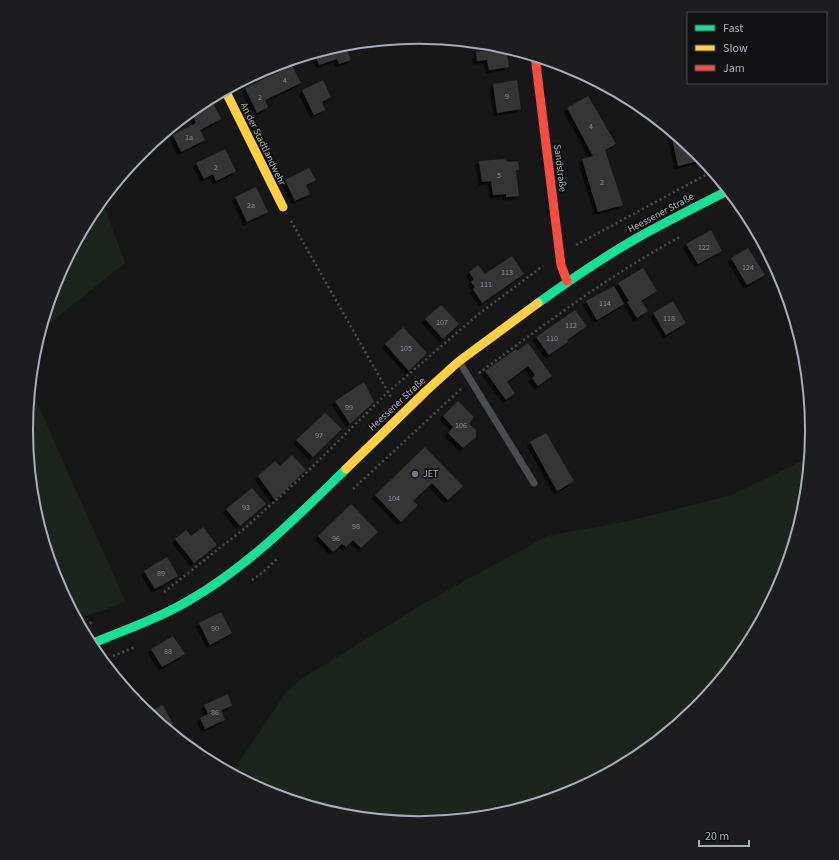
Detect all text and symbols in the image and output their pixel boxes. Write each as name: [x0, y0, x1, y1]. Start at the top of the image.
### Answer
legend: [687, 12, 827, 84]
text: Fast: [723, 20, 743, 37]
text: Slow: [723, 40, 748, 57]
text: Jam: [723, 60, 745, 77]
house number: 4: [283, 75, 287, 86]
house number: 9: [505, 91, 509, 102]
house number: 2: [258, 92, 262, 103]
street label: An der Stadtlandwehr: [237, 100, 289, 188]
house number: 4: [589, 121, 593, 132]
house number: 1a: [185, 132, 193, 143]
street label: Sandstraße: [550, 143, 570, 193]
house number: 2: [214, 162, 218, 173]
house number: 5: [497, 170, 501, 181]
house number: 2: [600, 177, 604, 188]
street label: Heessener Straße: [625, 190, 697, 236]
house number: 2a: [247, 200, 255, 211]
house number: 122: [698, 242, 710, 253]
house number: 124: [742, 262, 754, 273]
house number: 113: [501, 267, 513, 278]
house number: 111: [480, 279, 492, 290]
house number: 114: [599, 298, 611, 309]
house number: 118: [663, 313, 675, 324]
house number: 107: [436, 317, 448, 328]
house number: 112: [565, 320, 577, 331]
house number: 110: [546, 333, 558, 344]
house number: 105: [400, 343, 412, 354]
street label: Heessener Straße: [365, 374, 429, 434]
house number: 99: [345, 402, 353, 413]
house number: 106: [455, 420, 467, 431]
house number: 97: [315, 430, 323, 441]
place label: JET: [423, 467, 439, 481]
marker: JET: [410, 469, 420, 479]
house number: 104: [388, 493, 400, 504]
house number: 93: [242, 502, 250, 513]
house number: 98: [352, 521, 360, 532]
house number: 96: [332, 533, 340, 544]
house number: 89: [157, 568, 165, 579]
house number: 90: [211, 623, 219, 634]
house number: 88: [164, 646, 172, 657]
house number: 86: [211, 707, 219, 718]
scale bar: [699, 822, 749, 848]
text: 20 m: [705, 828, 729, 845]

